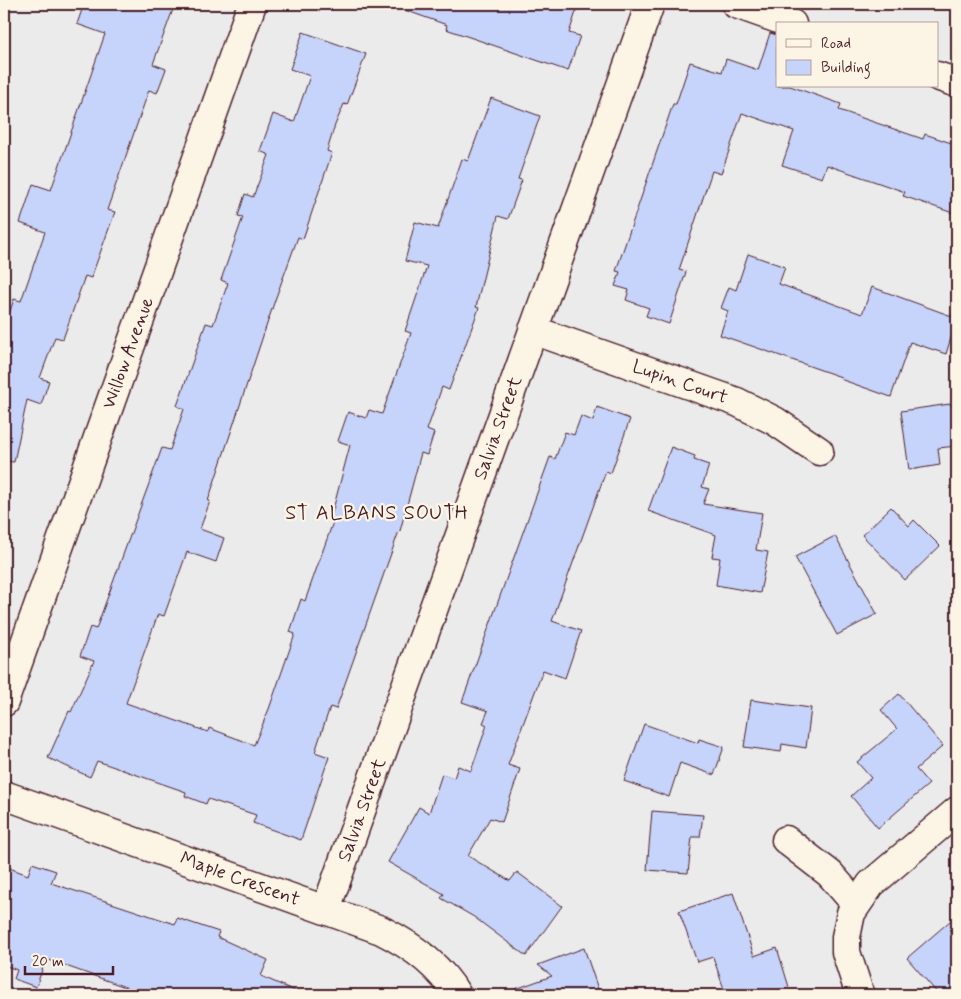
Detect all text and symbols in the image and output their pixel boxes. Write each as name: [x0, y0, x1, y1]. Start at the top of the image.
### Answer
legend: [776, 22, 938, 88]
text: Road: [821, 34, 851, 54]
text: Building: [821, 58, 871, 79]
street label: Willow Avenue: [96, 294, 160, 412]
street label: Lupin Court: [629, 354, 731, 410]
street label: Salvia Street: [468, 373, 528, 483]
district label: ST ALBANS SOUTH: [285, 500, 469, 527]
street label: Salvia Street: [332, 755, 392, 865]
street label: Maple Crescent: [177, 846, 303, 912]
scale bar: [25, 944, 112, 976]
text: 20 m: [32, 952, 64, 972]

